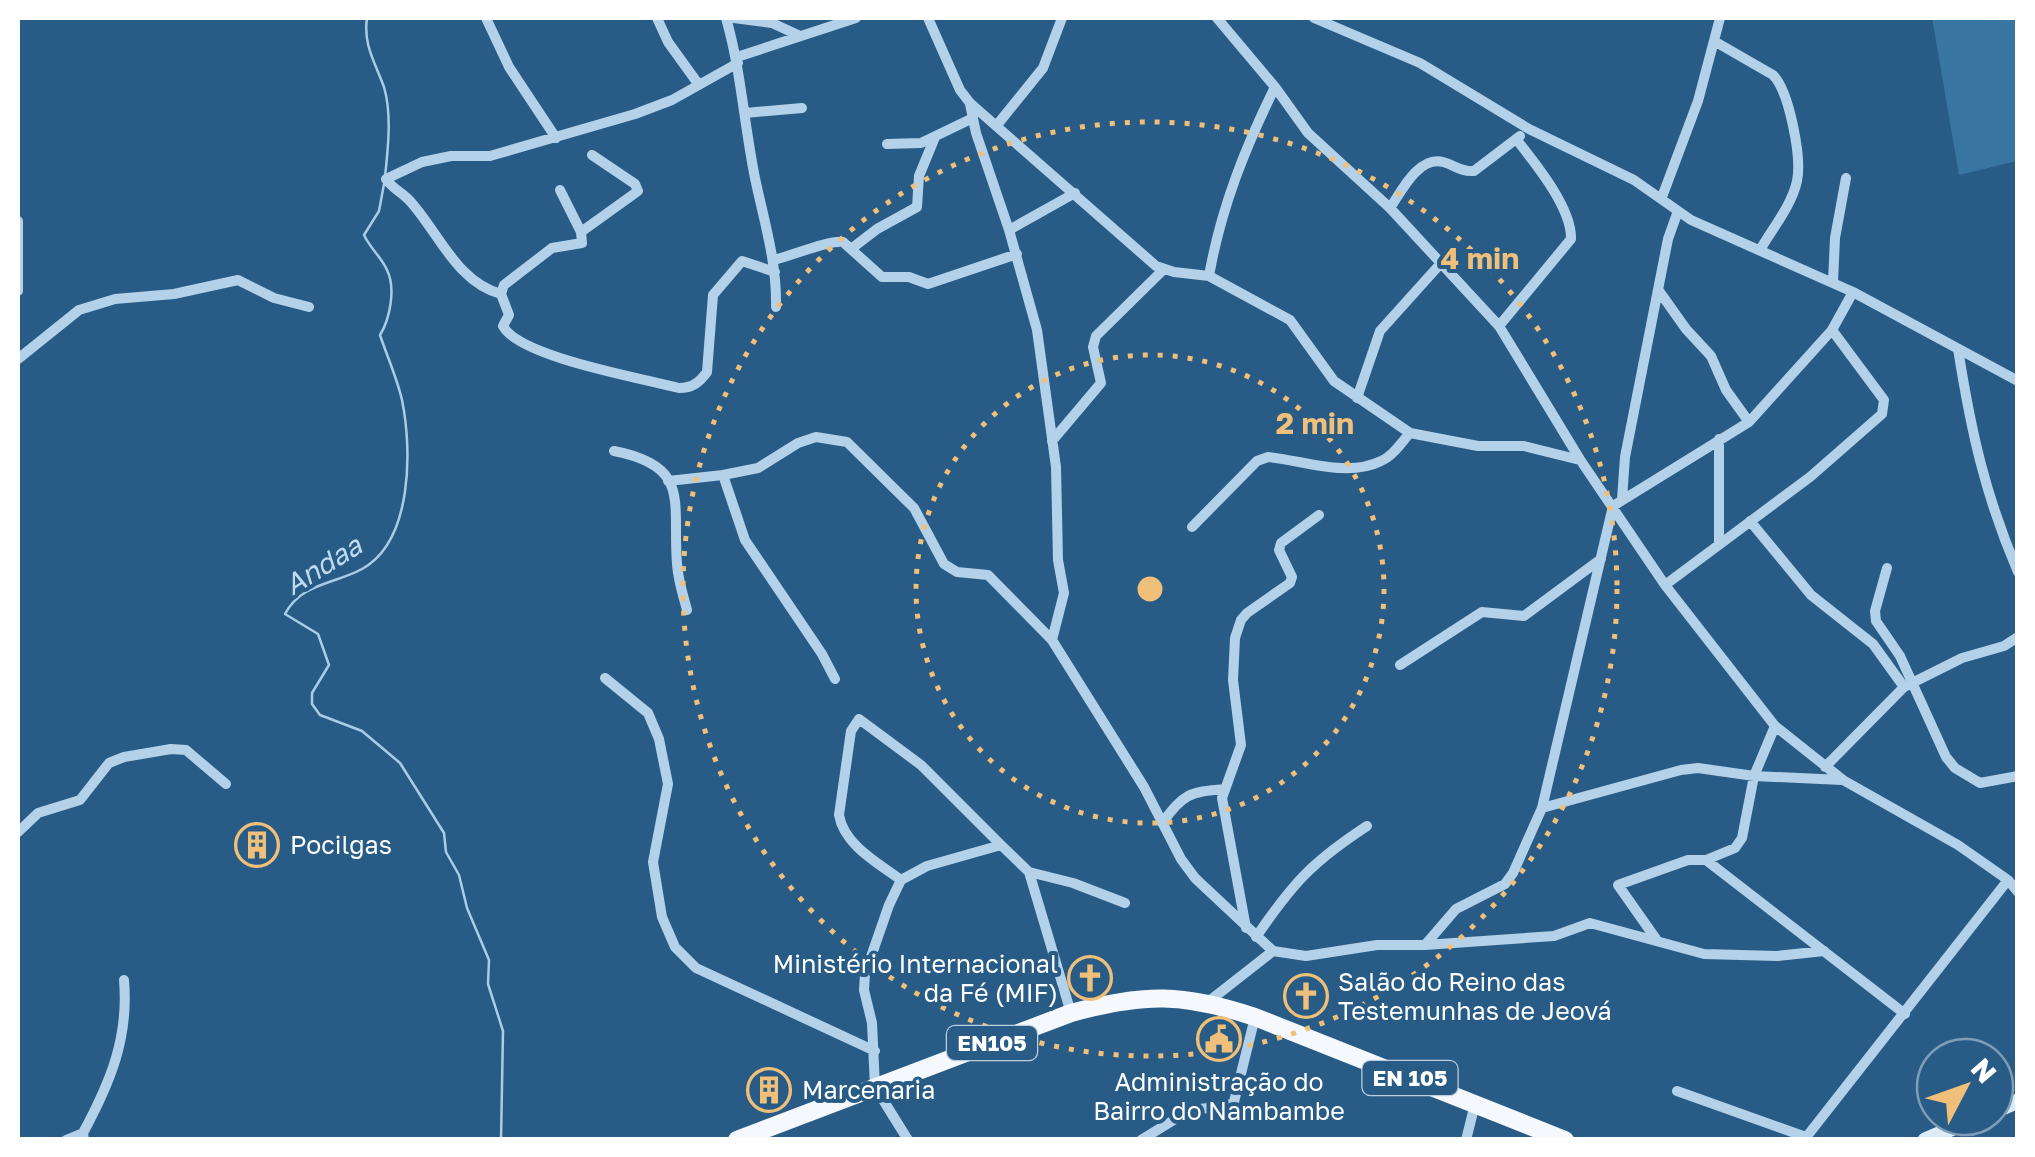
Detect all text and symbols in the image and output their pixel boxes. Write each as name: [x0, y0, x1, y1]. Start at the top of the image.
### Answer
text: 4 min: [1441, 240, 1519, 276]
text: 2 min: [1276, 405, 1354, 441]
water label: Andaa: [278, 527, 368, 601]
centre of rings: [1132, 571, 1168, 607]
building icon: Pocilgas: [234, 822, 280, 868]
place label: Pocilgas: [290, 829, 392, 860]
place label: Ministério Internacional da Fé (MIF): [773, 948, 1058, 1008]
church icon: Ministério Internacional da Fé (MIF): [1067, 955, 1113, 1001]
place label: Salão do Reino das Testemunhas de Jeová: [1338, 966, 1612, 1026]
church icon: Salão do Reino das Testemunhas de Jeová: [1283, 973, 1329, 1019]
public building icon: Administração do Bairro do Nambambe: [1196, 1016, 1242, 1062]
road number: EN105: [947, 1026, 1037, 1060]
north arrow: [1915, 1037, 2015, 1137]
text: N: [1965, 1051, 2004, 1089]
road number: EN 105: [1362, 1061, 1458, 1095]
place label: Administração do Bairro do Nambambe: [1093, 1066, 1345, 1126]
building icon: Marcenaria: [746, 1067, 792, 1113]
place label: Marcenaria: [802, 1074, 935, 1105]

